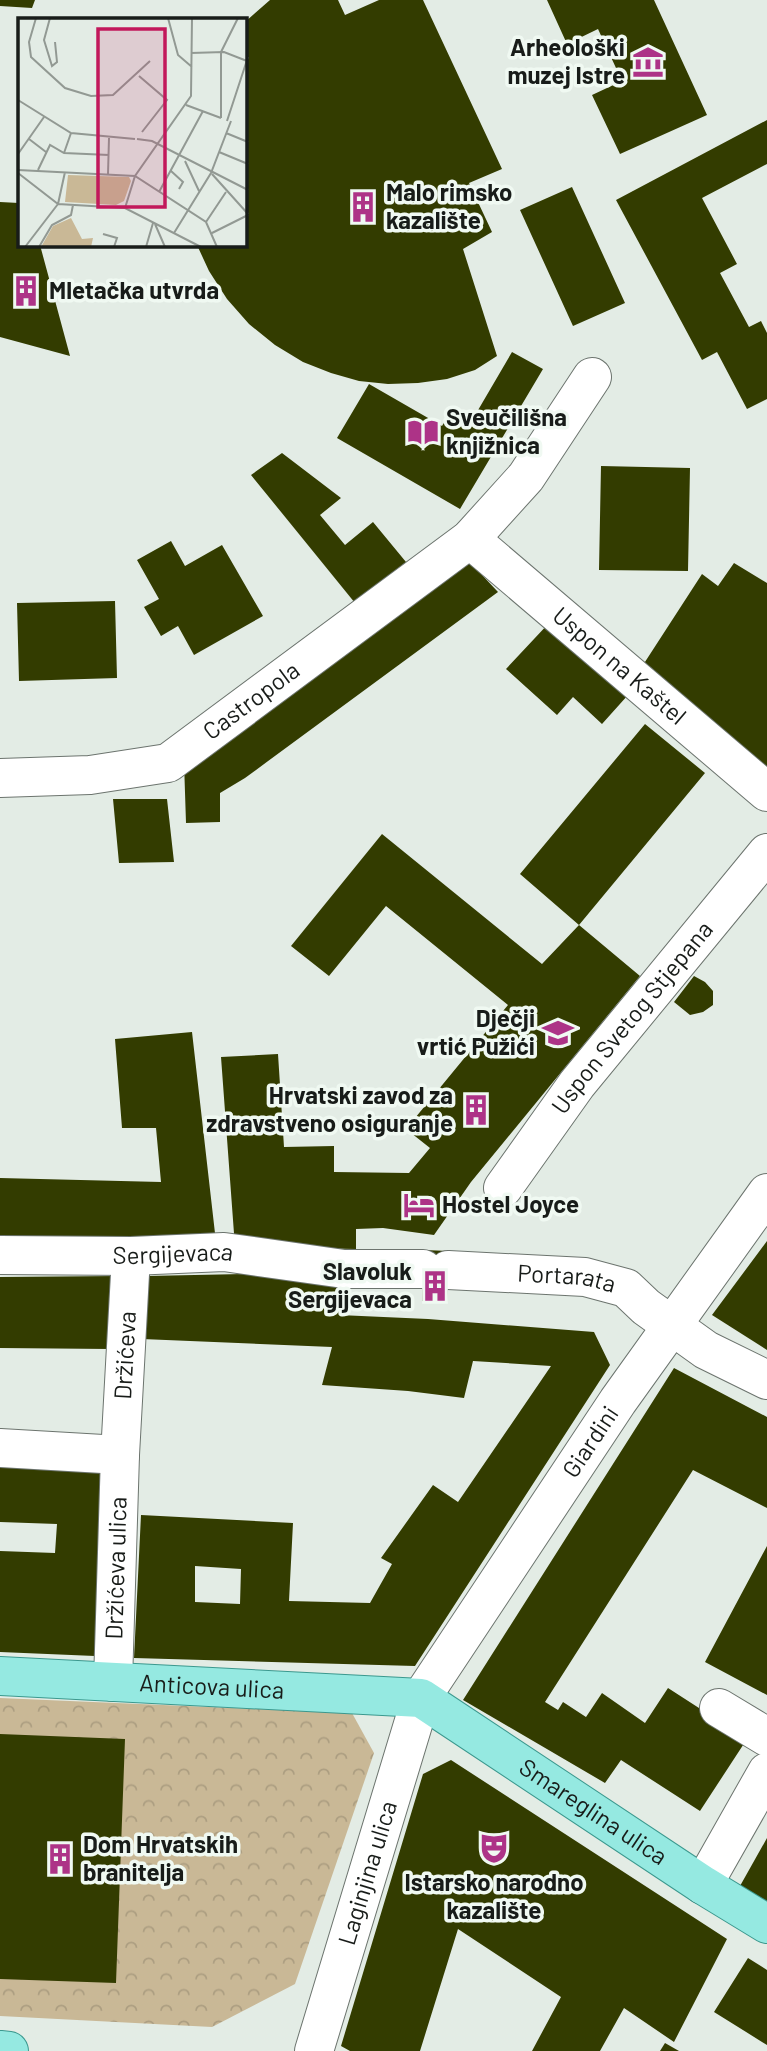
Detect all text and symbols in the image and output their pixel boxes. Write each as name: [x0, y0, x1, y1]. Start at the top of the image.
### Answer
inset map: [18, 18, 247, 247]
place label: Arheološki muzej Istre: [507, 32, 625, 89]
museum icon: Arheološki muzej Istre: [631, 45, 665, 79]
place label: Malo rimsko kazalište: [386, 177, 512, 234]
building icon: Malo rimsko kazalište: [346, 190, 380, 224]
building icon: Mletačka utvrda: [9, 274, 43, 308]
place label: Mletačka utvrda: [49, 275, 219, 304]
place label: Sveučilišna knjižnica: [446, 402, 567, 459]
library icon: Sveučilišna knjižnica: [406, 415, 440, 449]
street label: Uspon na Kaštel: [547, 600, 693, 730]
street label: Castropola: [197, 655, 305, 745]
street label: Uspon Svetog Stjepana: [544, 914, 718, 1119]
place label: Dječji vrtić Pužići: [417, 1003, 535, 1060]
school or university icon: Dječji vrtić Pužići: [541, 1016, 575, 1050]
place label: Hrvatski zavod za zdravstveno osiguranje: [206, 1080, 453, 1137]
building icon: Hrvatski zavod za zdravstveno osiguranje: [459, 1093, 493, 1127]
hotel icon: Hostel Joyce: [402, 1188, 436, 1222]
place label: Hostel Joyce: [442, 1189, 579, 1218]
street label: Sergijevaca: [113, 1236, 235, 1269]
place label: Slavoluk Sergijevaca: [288, 1256, 412, 1313]
street label: Portarata: [517, 1258, 619, 1298]
building icon: Slavoluk Sergijevaca: [418, 1269, 452, 1303]
street label: Držićeva: [107, 1310, 141, 1400]
street label: Giardini: [555, 1400, 624, 1483]
street label: Držićeva ulica: [98, 1496, 132, 1640]
street label: Anticova ulica: [139, 1667, 285, 1704]
street label: Smareglina ulica: [514, 1751, 673, 1870]
street label: Laginjina ulica: [331, 1797, 402, 1948]
place label: Dom Hrvatskih branitelja: [83, 1829, 238, 1886]
theatre icon: Istarsko narodno kazalište: [477, 1831, 511, 1865]
building icon: Dom Hrvatskih branitelja: [43, 1842, 77, 1876]
place label: Istarsko narodno kazalište: [404, 1867, 584, 1924]

